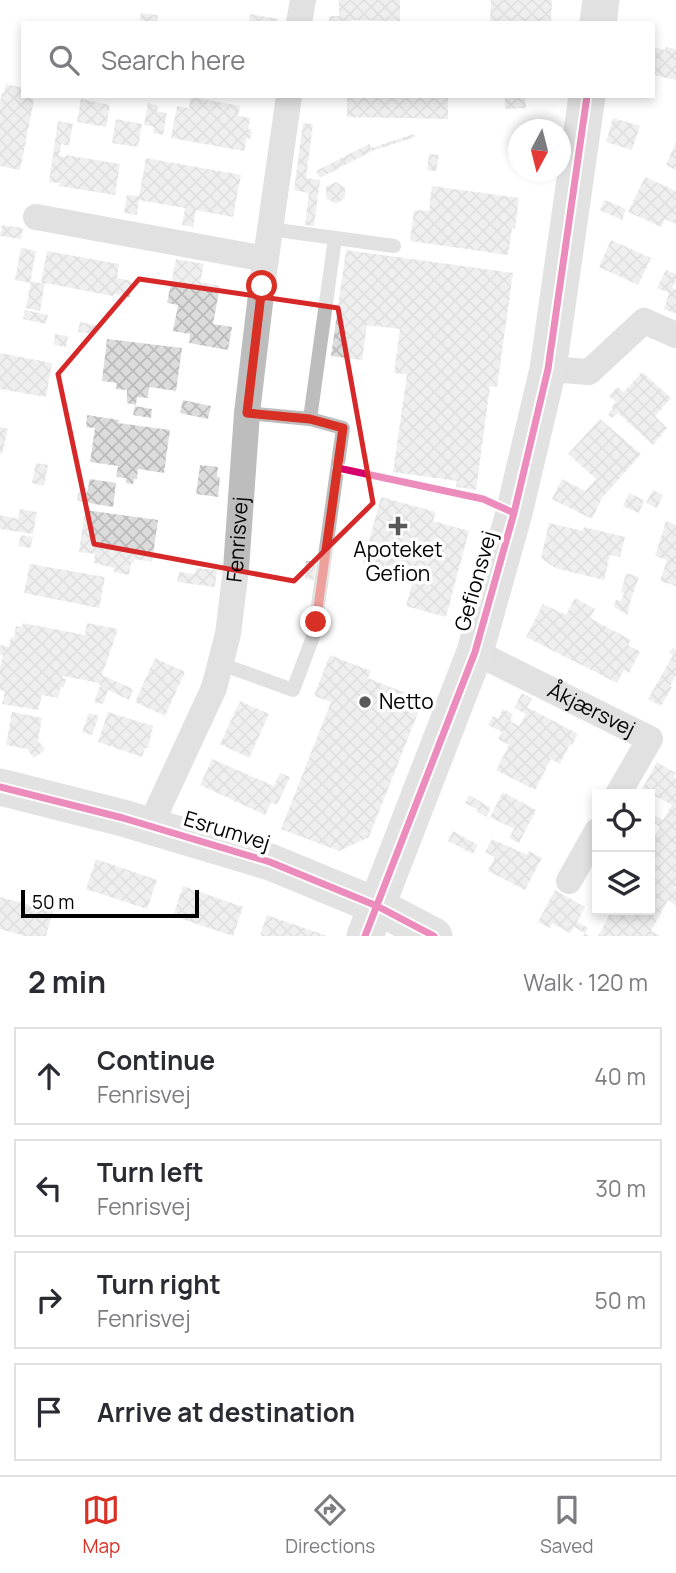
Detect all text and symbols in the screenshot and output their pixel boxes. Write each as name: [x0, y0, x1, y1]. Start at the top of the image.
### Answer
search box: [21, 21, 655, 98]
icon: search: [45, 41, 83, 79]
text: Search here: [101, 42, 246, 78]
north arrow: [508, 119, 571, 182]
route start: [246, 270, 277, 301]
street label: Fenrisvej: [220, 496, 254, 584]
marker: Apoteket Gefion: [390, 518, 406, 534]
street label: Gefionsvej: [447, 527, 503, 634]
place label: Apoteket Gefion: [353, 535, 443, 587]
route end: [300, 606, 331, 637]
street label: Åkjærsvej: [543, 675, 640, 743]
place label: Netto: [379, 687, 434, 715]
marker: Netto: [357, 694, 373, 710]
map controls: [592, 789, 655, 915]
button: locate: [592, 789, 655, 852]
street label: Esrumvej: [181, 804, 274, 856]
button: layers: [592, 852, 655, 915]
scale bar: [21, 887, 200, 919]
text: 50 m: [32, 889, 74, 915]
text: 2 min: [28, 961, 106, 1002]
text: Walk · 120 m: [523, 966, 648, 998]
text: Continue: [97, 1042, 215, 1078]
icon: ahead: [30, 1057, 68, 1095]
text: 40 m: [594, 1060, 646, 1092]
text: Fenrisvej: [97, 1078, 191, 1110]
text: Turn left: [97, 1154, 204, 1190]
icon: left: [30, 1169, 68, 1207]
text: 30 m: [595, 1172, 646, 1204]
text: Fenrisvej: [97, 1190, 191, 1222]
text: Turn right: [97, 1266, 221, 1302]
icon: right: [30, 1281, 68, 1319]
text: 50 m: [595, 1284, 646, 1316]
text: Fenrisvej: [97, 1302, 191, 1334]
icon: arrive: [30, 1393, 68, 1431]
text: Arrive at destination: [97, 1394, 355, 1430]
tab: Map: [82, 1491, 120, 1559]
tab: Directions: [285, 1491, 375, 1559]
tab: Saved: [540, 1491, 594, 1559]

